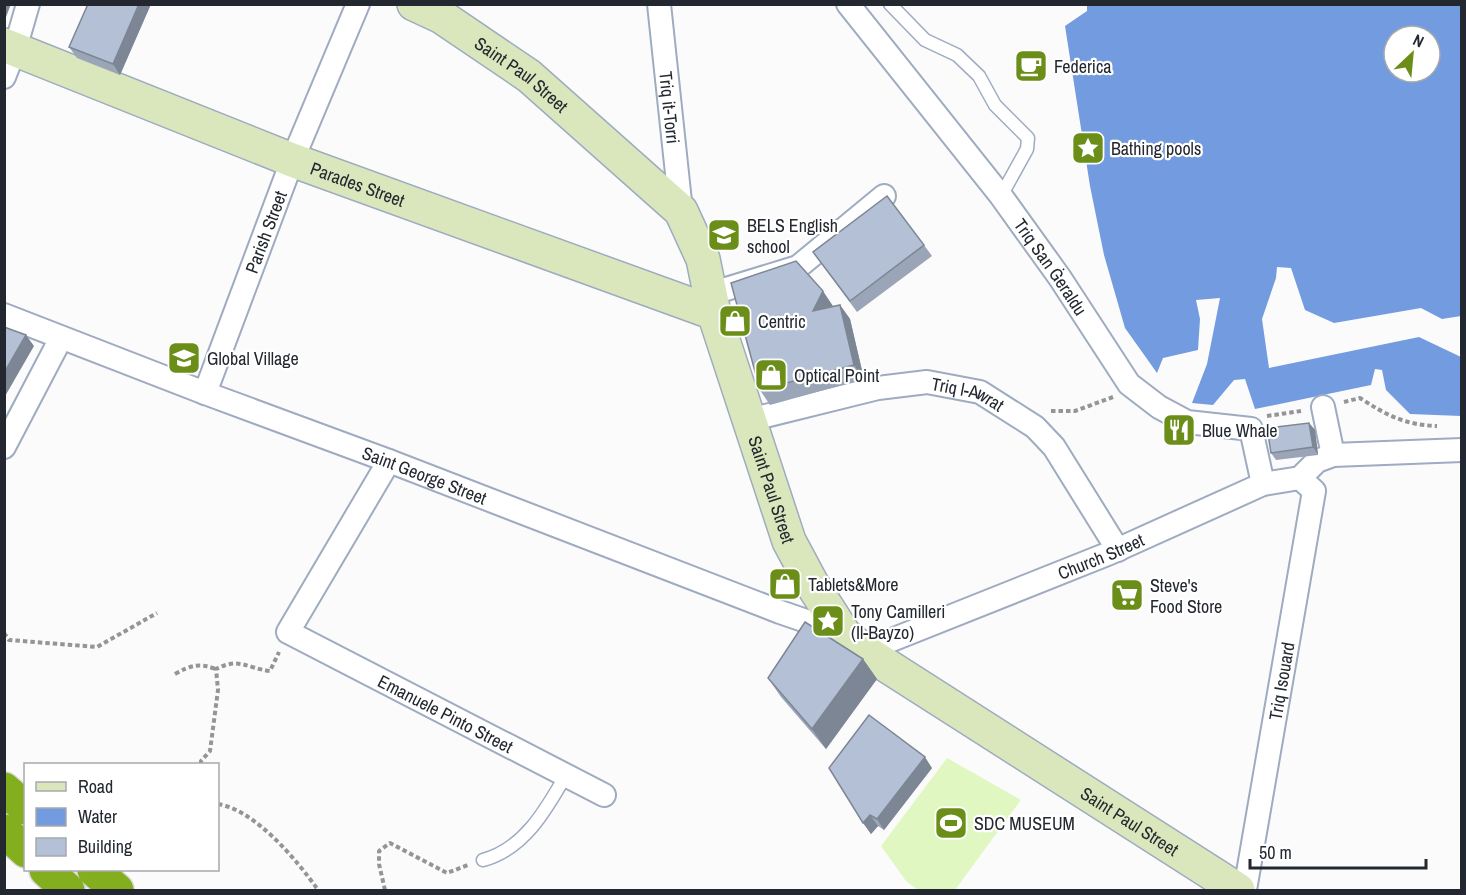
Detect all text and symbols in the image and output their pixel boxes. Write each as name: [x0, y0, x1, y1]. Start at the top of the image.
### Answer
north arrow: [1382, 24, 1442, 84]
text: N: [1409, 29, 1428, 52]
street label: Saint Paul Street: [470, 30, 574, 118]
cafe icon: Federica: [1013, 48, 1049, 84]
place label: Federica: [1054, 54, 1112, 79]
street label: Triq it-Torri: [654, 70, 686, 145]
place icon: Bathing pools: [1070, 130, 1106, 166]
place label: Bathing pools: [1111, 136, 1201, 161]
street label: Parades Street: [307, 155, 408, 212]
street label: Parish Street: [239, 187, 292, 277]
place label: BELS English school: [747, 213, 838, 259]
street label: Triq San Ġeraldu: [1008, 213, 1093, 320]
school or university icon: BELS English school: [706, 217, 742, 253]
shop icon: Centric: [717, 303, 753, 339]
place label: Centric: [758, 309, 806, 334]
school or university icon: Global Village: [166, 340, 202, 376]
place label: Global Village: [207, 346, 299, 371]
shop icon: Optical Point: [753, 357, 789, 393]
place label: Optical Point: [794, 363, 879, 388]
street label: Triq l-Awrat: [930, 371, 1009, 417]
restaurant icon: Blue Whale: [1161, 412, 1197, 448]
place label: Blue Whale: [1202, 418, 1277, 443]
street label: Saint Paul Street: [743, 433, 801, 546]
street label: Saint George Street: [359, 440, 490, 510]
street label: Church Street: [1054, 527, 1148, 585]
shop icon: Tablets&More: [767, 566, 803, 602]
place label: Tablets&More: [808, 572, 899, 597]
place label: Steve's Food Store: [1150, 573, 1222, 619]
supermarket icon: Steve's Food Store: [1109, 577, 1145, 613]
place label: Tony Camilleri (Il-Bayzo): [851, 599, 945, 645]
place icon: Tony Camilleri (Il-Bayzo): [810, 603, 846, 639]
street label: Triq Isouard: [1262, 640, 1300, 722]
street label: Emanuele Pinto Street: [374, 668, 517, 759]
legend: [24, 763, 219, 871]
text: Road: [78, 774, 113, 799]
street label: Saint Paul Street: [1076, 780, 1184, 861]
text: Water: [78, 804, 117, 829]
sports icon: SDC MUSEUM: [933, 805, 969, 841]
place label: SDC MUSEUM: [974, 811, 1075, 836]
scale bar: [1250, 832, 1426, 870]
text: Building: [78, 834, 133, 859]
text: 50 m: [1259, 840, 1292, 865]

